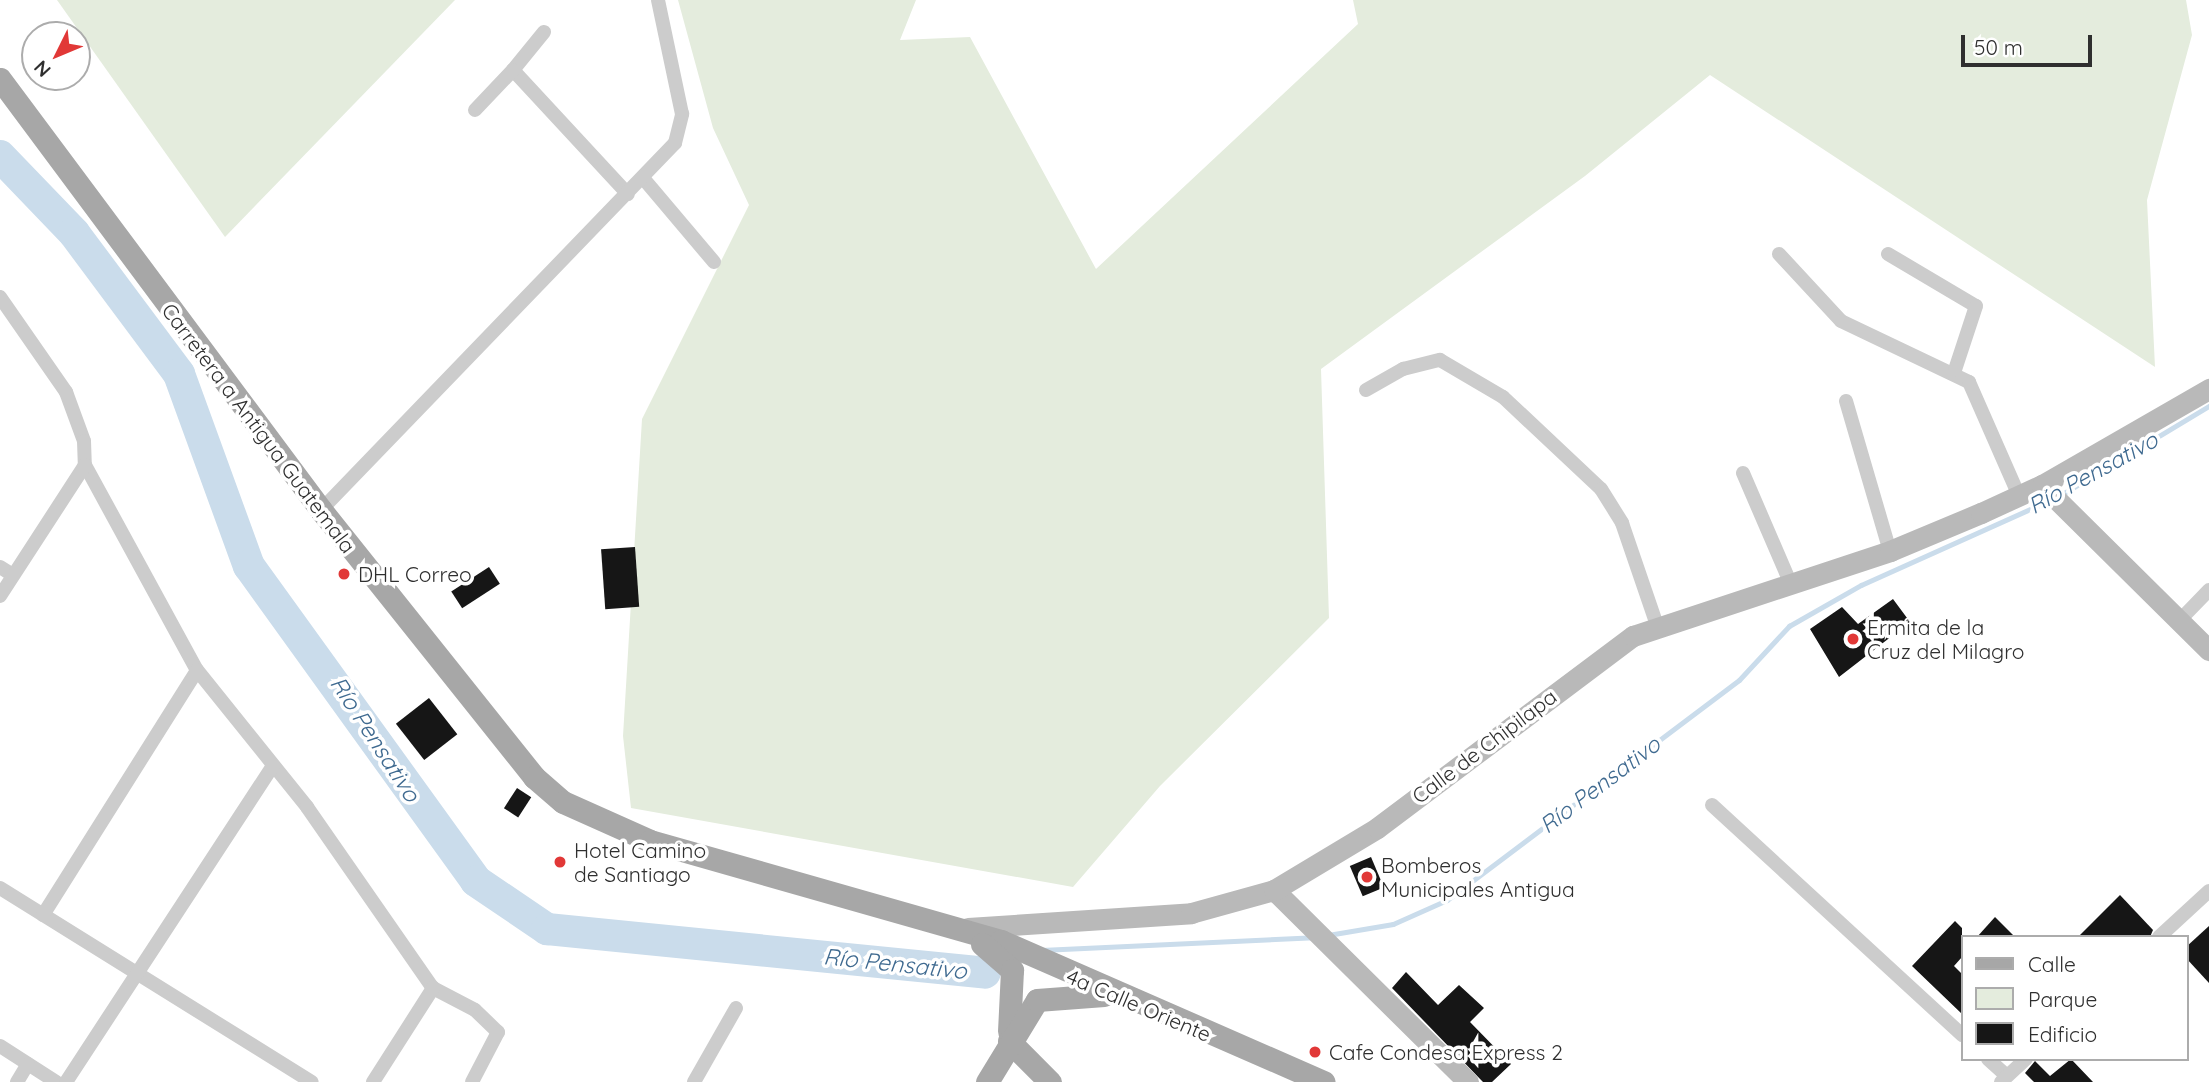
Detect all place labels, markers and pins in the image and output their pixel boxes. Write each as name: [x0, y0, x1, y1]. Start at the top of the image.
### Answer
place label: DHL Correo: [358, 561, 472, 587]
marker: DHL Correo: [336, 566, 352, 582]
place label: Ermita de la Cruz del Milagro: [1867, 614, 2025, 664]
marker: Ermita de la Cruz del Milagro: [1845, 631, 1861, 647]
place label: Hotel Camino de Santiago: [574, 837, 706, 887]
place label: Bomberos Municipales Antigua: [1381, 852, 1575, 902]
marker: Hotel Camino de Santiago: [552, 854, 568, 870]
marker: Bomberos Municipales Antigua: [1359, 869, 1375, 885]
place label: Cafe Condesa Express 2: [1329, 1039, 1563, 1065]
marker: Cafe Condesa Express 2: [1307, 1044, 1323, 1060]

